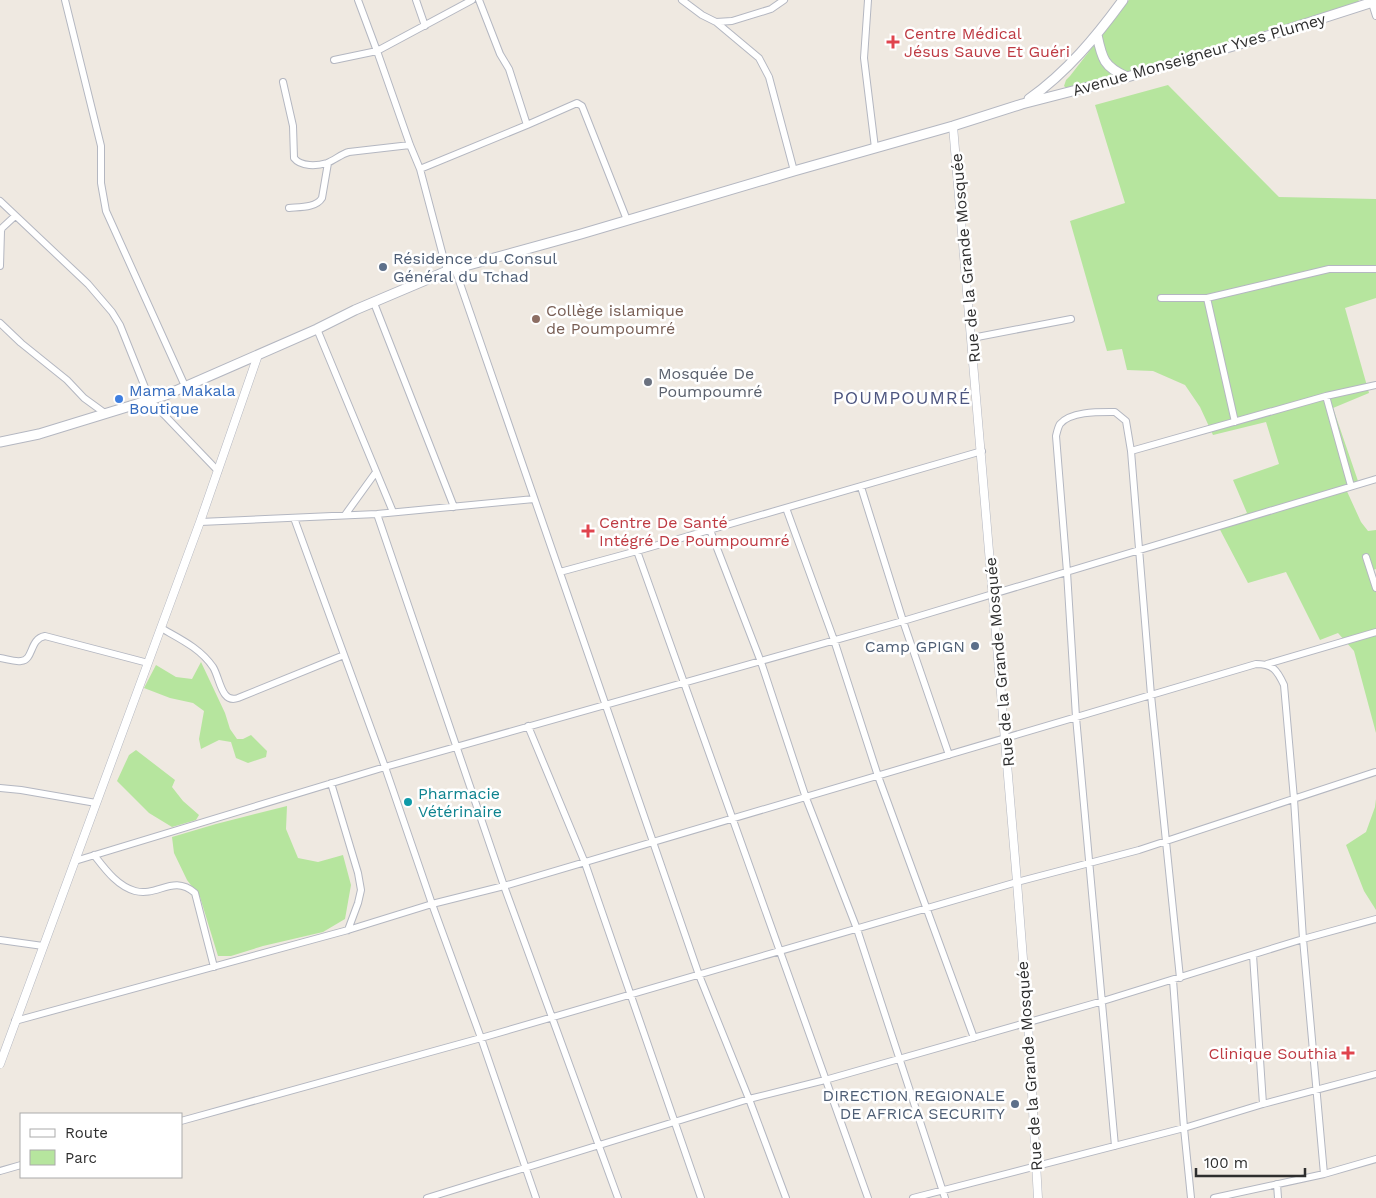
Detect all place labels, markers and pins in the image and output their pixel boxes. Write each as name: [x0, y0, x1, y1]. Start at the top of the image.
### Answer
place label: Centre Médical Jésus Sauve Et Guéri: [904, 24, 1070, 61]
marker: Centre Médical Jésus Sauve Et Guéri: [886, 35, 900, 49]
place label: Résidence du Consul Général du Tchad: [393, 249, 557, 286]
marker: Résidence du Consul Général du Tchad: [377, 261, 389, 273]
place label: Collège islamique de Poumpoumré: [546, 301, 684, 338]
marker: Collège islamique de Poumpoumré: [530, 313, 542, 325]
place label: Mosquée De Poumpoumré: [658, 364, 763, 401]
marker: Mosquée De Poumpoumré: [642, 376, 654, 388]
place label: Mama Makala Boutique: [129, 381, 236, 418]
marker: Mama Makala Boutique: [113, 393, 125, 405]
place label: Centre De Santé Intégré De Poumpoumré: [599, 513, 790, 550]
marker: Centre De Santé Intégré De Poumpoumré: [581, 524, 595, 538]
place label: Camp GPIGN: [865, 637, 965, 656]
marker: Camp GPIGN: [969, 640, 981, 652]
place label: Pharmacie Vétérinaire: [418, 784, 502, 821]
marker: Pharmacie Vétérinaire: [402, 796, 414, 808]
place label: Clinique Southia: [1208, 1044, 1337, 1063]
marker: Clinique Southia: [1341, 1046, 1355, 1060]
place label: DIRECTION REGIONALE DE AFRICA SECURITY: [823, 1086, 1005, 1123]
marker: DIRECTION REGIONALE DE AFRICA SECURITY: [1009, 1098, 1021, 1110]

